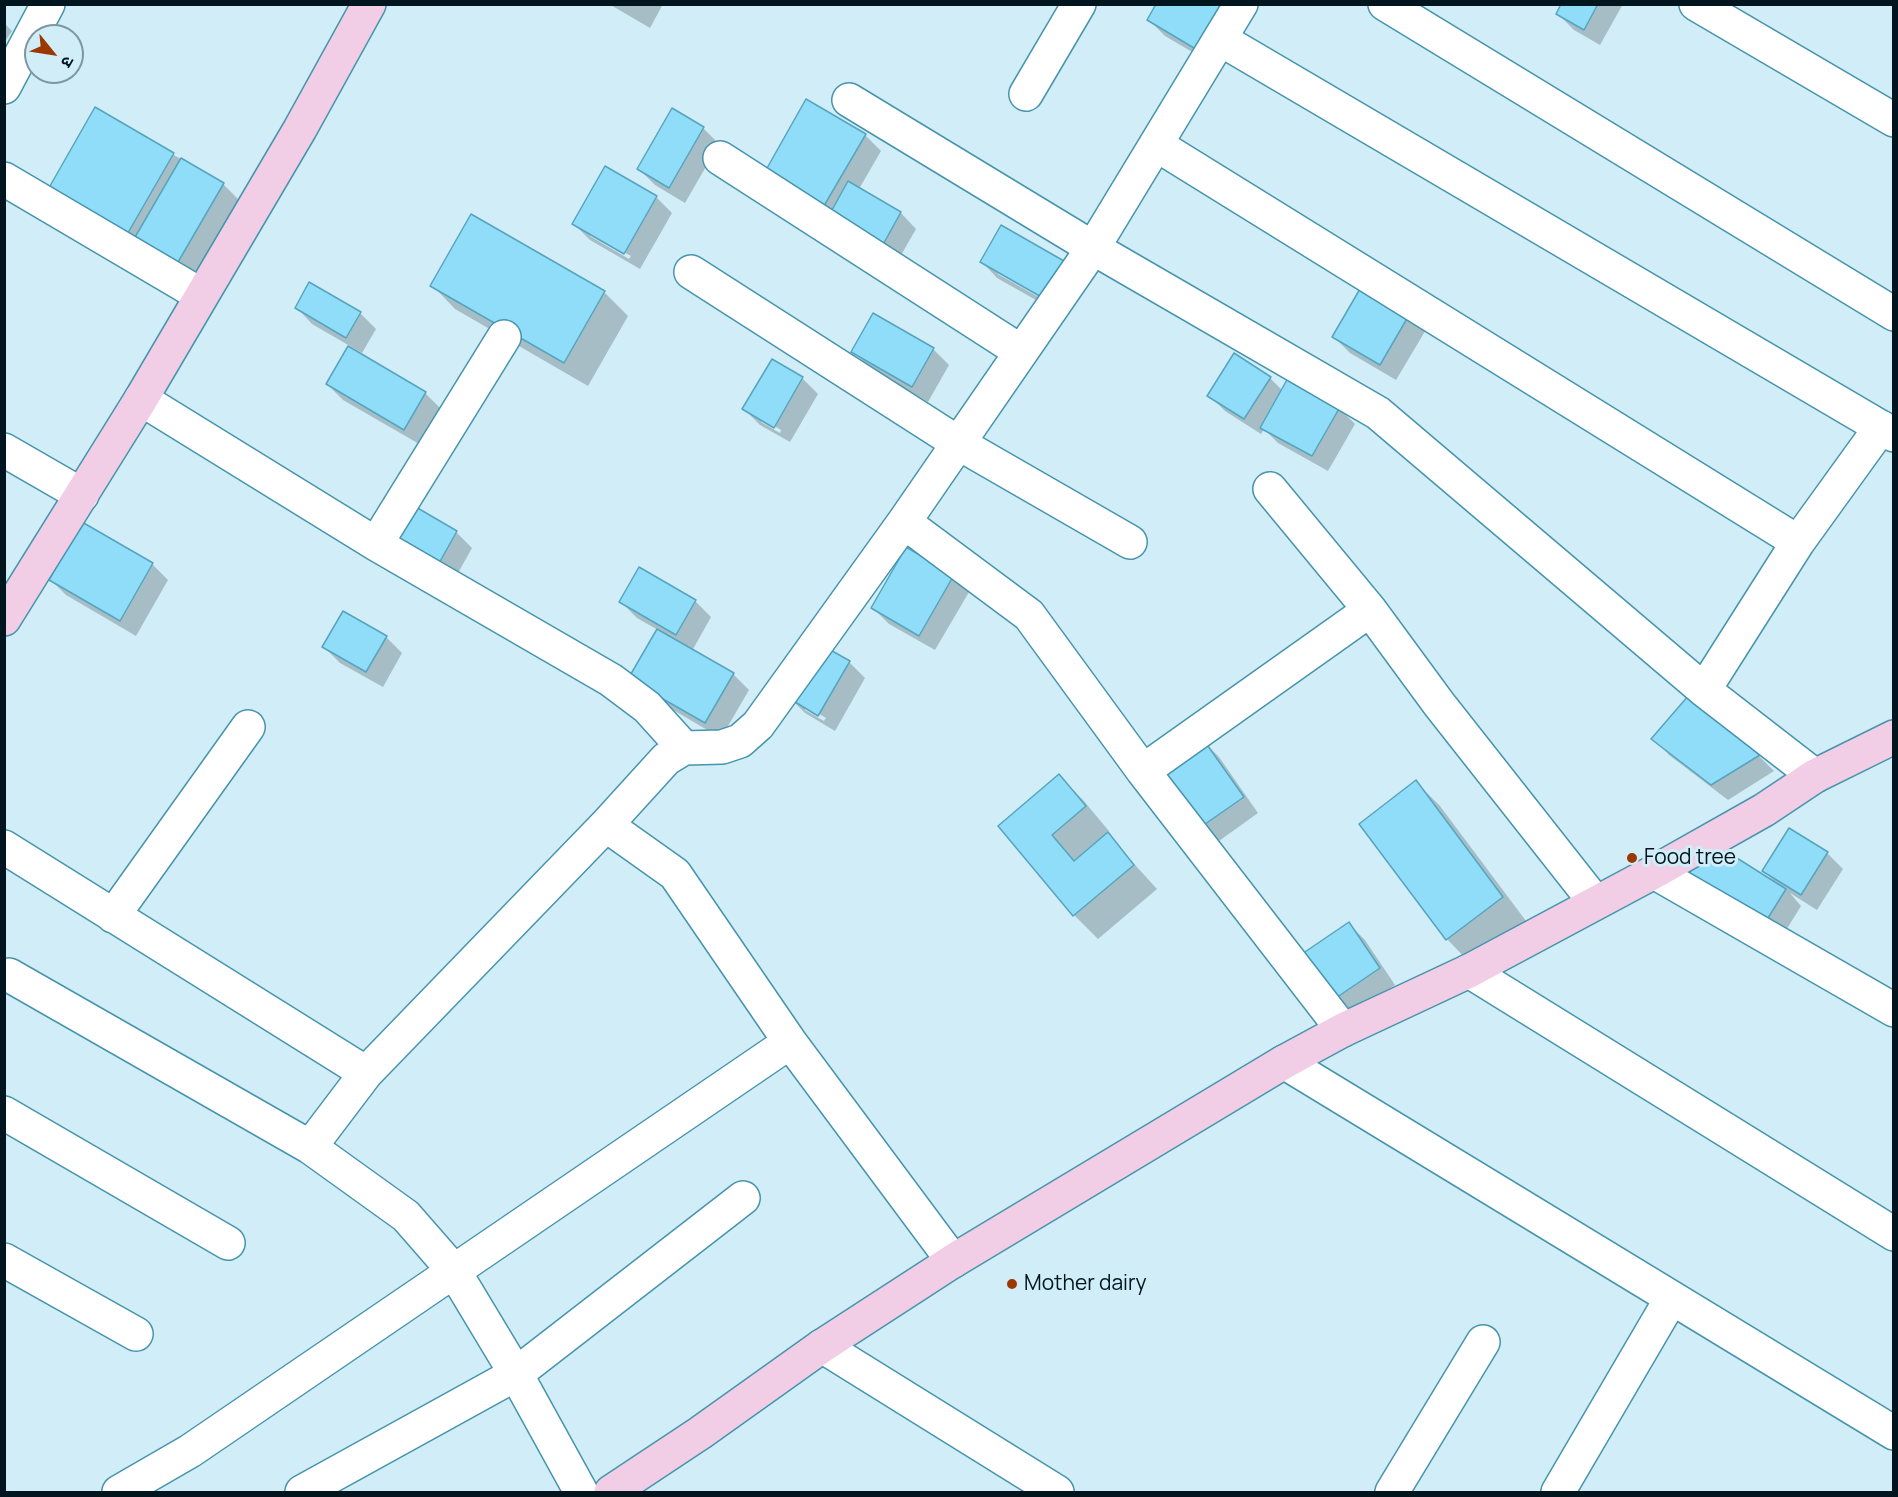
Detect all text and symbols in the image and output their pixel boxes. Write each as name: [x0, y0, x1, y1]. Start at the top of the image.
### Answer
north arrow: [24, 24, 84, 84]
text: उ: [56, 52, 80, 72]
place label: Food tree: [1644, 845, 1736, 871]
marker: Food tree: [1625, 851, 1639, 865]
place label: Mother dairy: [1024, 1271, 1147, 1297]
marker: Mother dairy: [1005, 1277, 1019, 1291]

